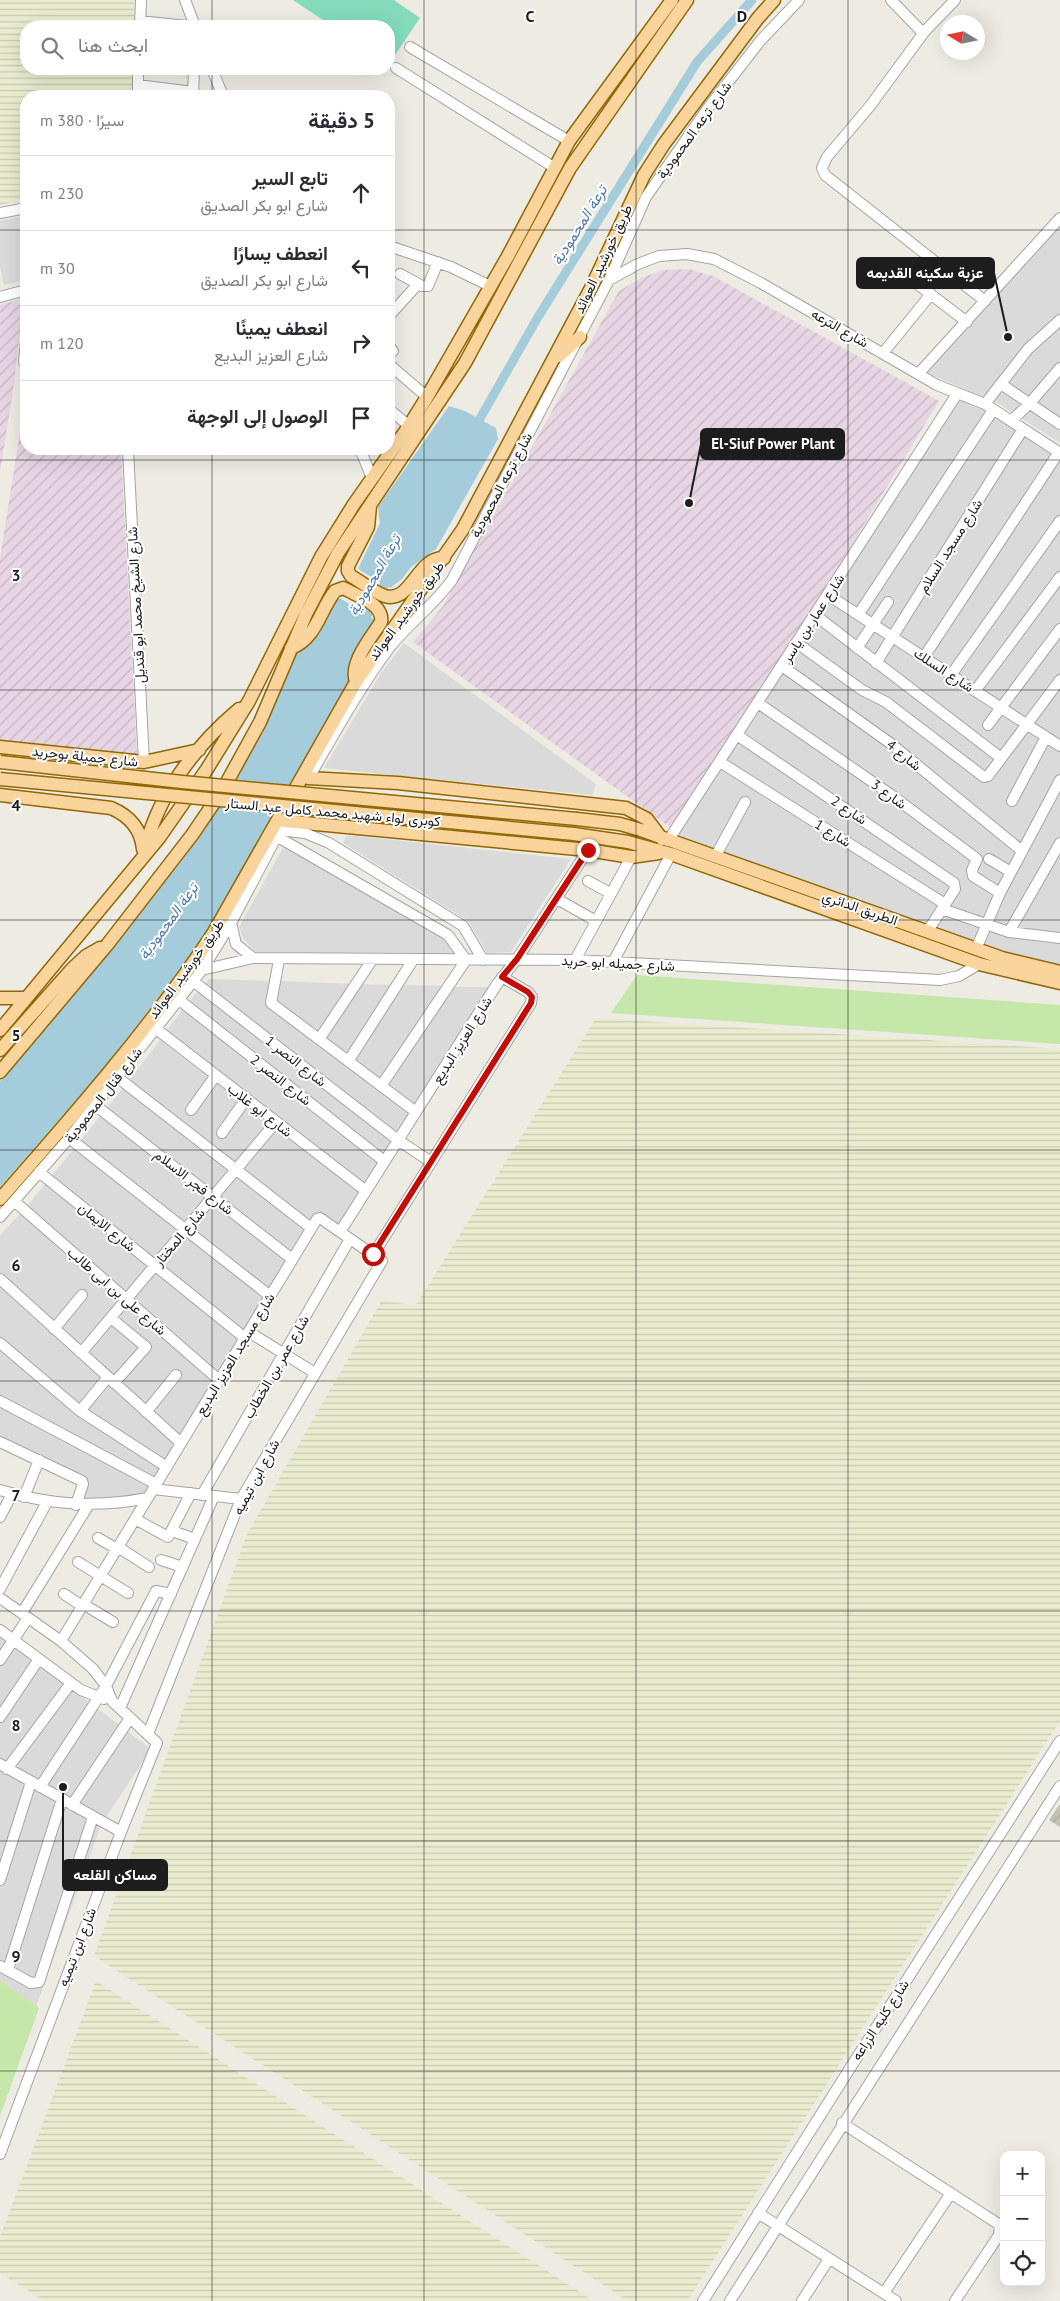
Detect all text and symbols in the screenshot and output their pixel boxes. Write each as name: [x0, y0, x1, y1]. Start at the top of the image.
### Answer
text: C: [526, 6, 535, 26]
text: D: [737, 6, 747, 26]
north arrow: [940, 15, 985, 60]
search box: [20, 20, 395, 75]
text: ابحث هنا: [78, 33, 148, 57]
icon: search: [38, 34, 66, 62]
street label: شارع ترعه المحمودية: [653, 78, 737, 183]
text: 5 دقيقة: [308, 107, 375, 134]
text: سيرًا · 380 m: [40, 110, 124, 130]
text: تابع السير: [252, 166, 328, 190]
icon: ahead: [347, 179, 375, 207]
water label: ترعة المحمودية: [547, 180, 612, 268]
text: 230 m: [40, 183, 83, 203]
text: شارع ابو بكر الصديق: [200, 195, 328, 215]
street label: طريق خورشيد, العوائد: [570, 201, 636, 317]
text: انعطف يسارًا: [233, 241, 328, 265]
icon: left: [347, 254, 375, 282]
text: 30 m: [40, 258, 75, 278]
callout: عزبة سكينه القديمه: [857, 258, 994, 288]
text: عزبة سكينه القديمه: [866, 263, 984, 282]
text: شارع ابو بكر الصديق: [200, 270, 328, 290]
street label: شارع الترعه: [807, 304, 872, 353]
text: انعطف يمينًا: [236, 316, 328, 340]
icon: right: [347, 329, 375, 357]
text: 120 m: [40, 333, 83, 353]
text: شارع العزيز البديع: [214, 345, 328, 365]
text: الوصول إلى الوجهة: [187, 404, 328, 428]
icon: arrive: [347, 404, 375, 432]
street label: شارع ترعه المحمودية: [466, 429, 538, 541]
callout: El-Siuf Power Plant: [701, 429, 844, 459]
text: El-Siuf Power Plant: [711, 434, 835, 453]
street label: شارع مسجد السلام: [914, 496, 988, 598]
street label: شارع الشيخ محمد ابو قنديل: [123, 526, 151, 684]
water label: ترعة المحمودية: [343, 529, 406, 619]
street label: طريق خورشيد, العوائد: [364, 558, 448, 664]
text: 3: [11, 565, 21, 585]
street label: شارع عمار بن ياسر: [777, 570, 850, 668]
street label: شارع السلك: [909, 644, 977, 698]
street label: شارع 4: [882, 736, 925, 776]
street label: شارع جميلة بوحريد: [31, 741, 139, 773]
street label: شارع 3: [867, 775, 910, 815]
street label: شارع 2: [826, 791, 870, 830]
street label: كوبرى لواء شهيد محمد كامل عبد الستار: [224, 794, 441, 830]
text: 4: [11, 795, 21, 815]
street label: شارع 1: [810, 815, 855, 853]
route end: [577, 839, 600, 862]
water label: ترعة المحمودية: [134, 877, 204, 963]
street label: الطريق الدائري: [819, 887, 900, 932]
street label: طريق خورشيد, العوائد: [144, 916, 228, 1022]
street label: شارع جميله ابو حريد: [561, 951, 675, 977]
street label: شارع العزيز البديع: [428, 993, 498, 1088]
text: 5: [11, 1025, 21, 1045]
street label: شارع النصر 1: [261, 1032, 330, 1092]
street label: شارع قنال المحمودية: [60, 1043, 148, 1148]
street label: شارع النصر 2: [246, 1051, 315, 1111]
street label: شارع ابو غلاب: [223, 1079, 296, 1142]
street label: شارع فجر الاسلام: [149, 1145, 237, 1220]
street label: شارع الايمان: [73, 1198, 139, 1257]
street label: شارع المختار: [149, 1204, 210, 1272]
street label: شارع على بن ابى طالب: [62, 1243, 170, 1341]
route start: [362, 1243, 385, 1266]
text: 6: [11, 1255, 21, 1275]
street label: شارع مسجد العزيز البديع: [191, 1289, 280, 1420]
street label: شارع عمر بن الخطاب: [239, 1312, 315, 1423]
street label: شارع ابن تيميه: [229, 1436, 285, 1519]
text: 7: [11, 1485, 21, 1505]
text: 8: [11, 1715, 21, 1735]
callout: مساكن القلعه: [63, 1860, 167, 1890]
text: مساكن القلعه: [73, 1865, 157, 1884]
street label: شارع ابن تيميه: [54, 1905, 102, 1990]
text: 9: [11, 1946, 21, 1966]
street label: شارع كليه الزراعه: [847, 1976, 914, 2065]
map controls: [1000, 2151, 1045, 2286]
button: +: [1000, 2151, 1045, 2196]
button: −: [1000, 2196, 1045, 2241]
button: locate: [1000, 2241, 1045, 2286]

